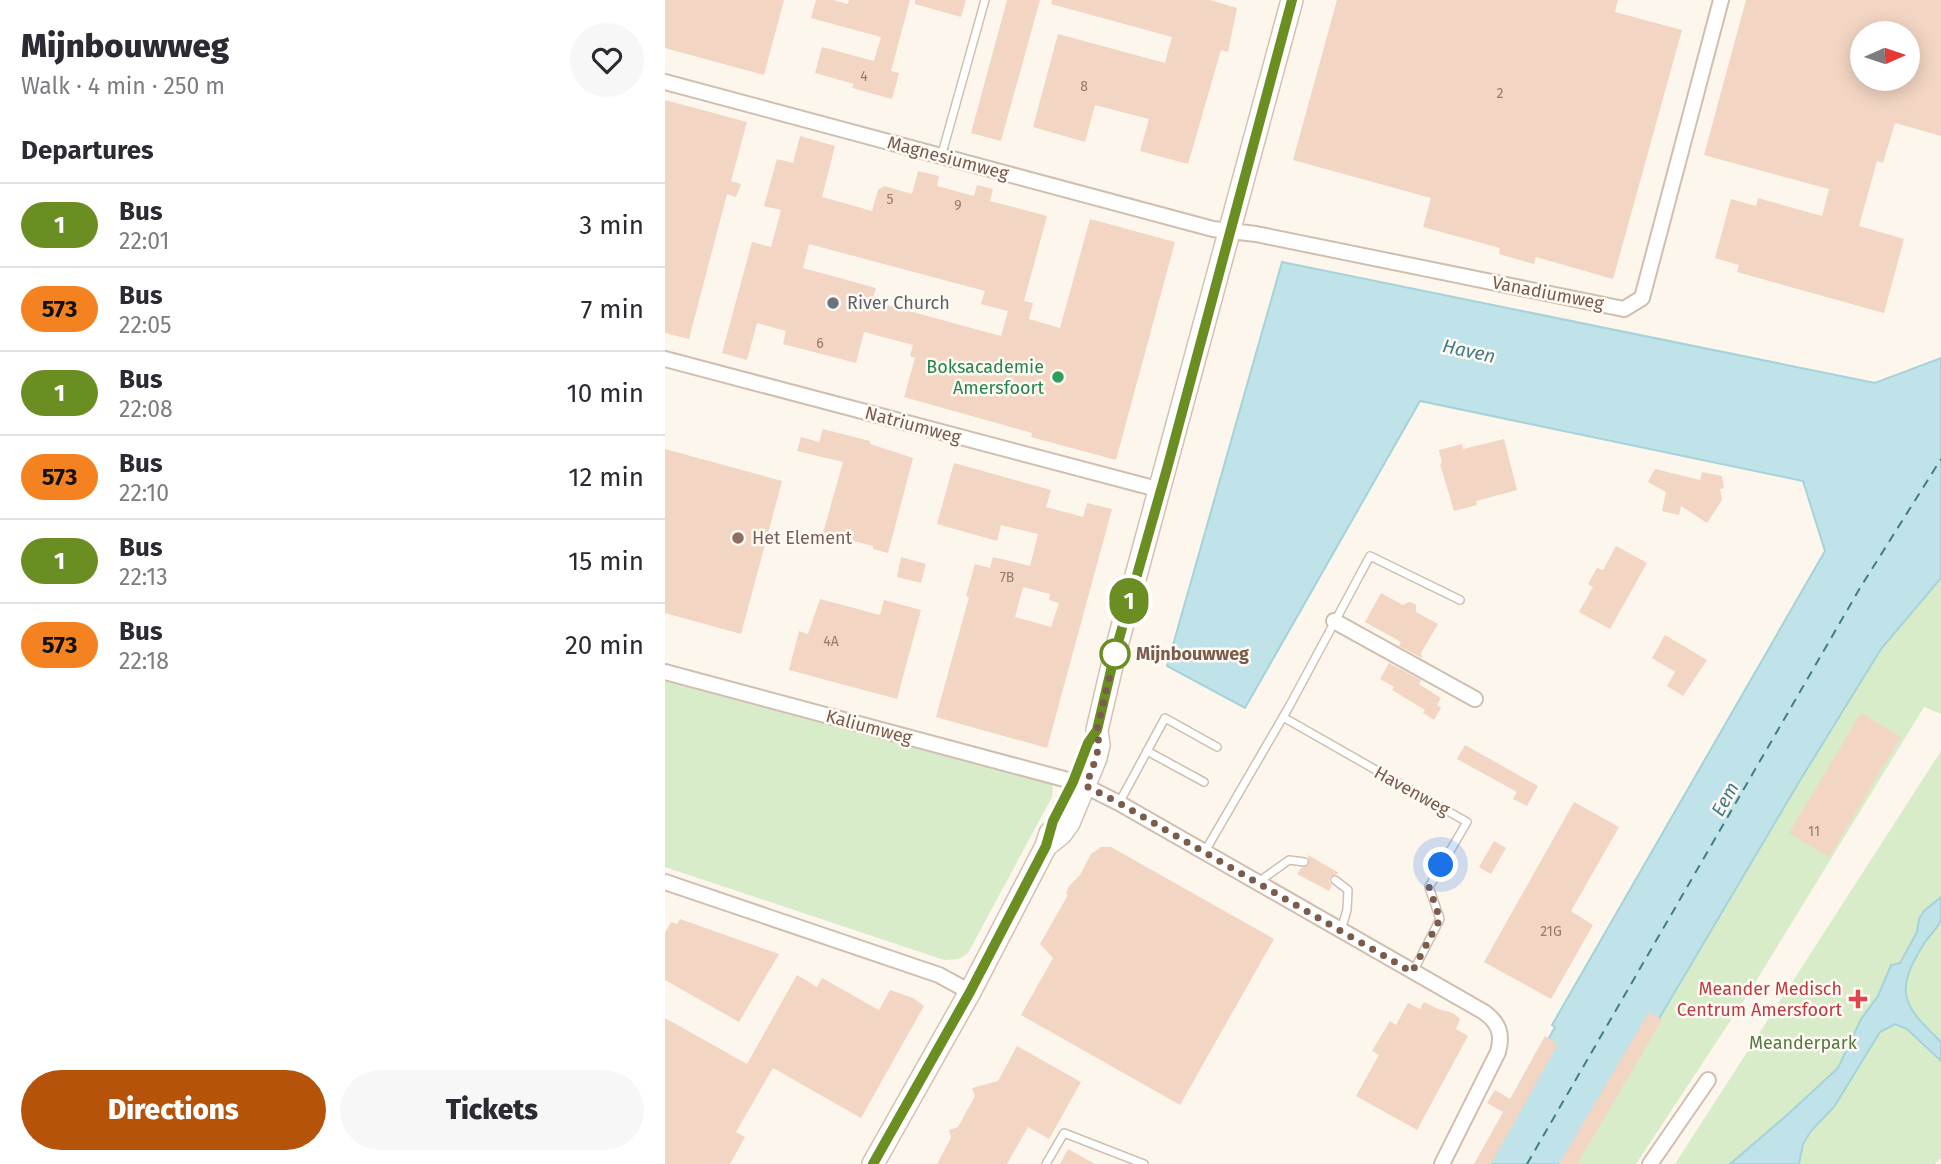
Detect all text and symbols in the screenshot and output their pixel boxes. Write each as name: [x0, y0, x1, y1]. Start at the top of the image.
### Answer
north arrow: [1850, 21, 1920, 91]
map controls: [1850, 21, 1920, 91]
button: heart: [570, 23, 644, 97]
text: Mijnbouwweg: [21, 26, 229, 66]
house number: 4: [860, 68, 868, 85]
text: Walk · 4 min · 250 m: [21, 72, 225, 100]
house number: 8: [1080, 78, 1088, 95]
house number: 2: [1497, 85, 1504, 102]
street label: Magnesiumweg: [885, 131, 1012, 185]
text: Departures: [21, 135, 154, 166]
house number: 5: [886, 191, 894, 208]
text: Bus: [119, 196, 162, 227]
house number: 9: [954, 197, 962, 214]
text: 3 min: [579, 210, 644, 241]
text: 1: [54, 211, 65, 239]
text: 22:01: [119, 227, 170, 255]
street label: Vanadiumweg: [1490, 271, 1606, 315]
text: Bus: [119, 280, 162, 311]
place label: River Church: [847, 292, 950, 314]
text: 7 min: [581, 294, 644, 325]
text: 573: [42, 295, 77, 323]
marker: River Church: [825, 295, 841, 311]
text: 22:05: [119, 311, 172, 339]
water label: Haven: [1440, 334, 1498, 368]
house number: 6: [816, 335, 824, 352]
place label: Boksacademie Amersfoort: [926, 356, 1044, 399]
text: Bus: [119, 364, 162, 395]
marker: Boksacademie Amersfoort: [1050, 369, 1066, 385]
text: 10 min: [566, 378, 644, 409]
text: 1: [54, 379, 65, 407]
text: 22:08: [119, 395, 173, 423]
street label: Natriumweg: [863, 402, 964, 449]
text: Bus: [119, 448, 162, 479]
text: 12 min: [568, 462, 644, 493]
text: 573: [42, 463, 77, 491]
text: 22:10: [119, 479, 169, 507]
place label: Het Element: [752, 527, 853, 549]
marker: Het Element: [730, 530, 746, 546]
text: Bus: [119, 532, 162, 563]
text: 15 min: [568, 546, 644, 577]
text: 1: [54, 547, 65, 575]
text: 22:13: [119, 563, 168, 591]
house number: 7B: [1000, 569, 1014, 586]
line badge: 1: [1106, 578, 1152, 624]
text: 1: [1123, 587, 1135, 615]
text: Bus: [119, 616, 162, 647]
text: 20 min: [565, 630, 644, 661]
text: 573: [42, 631, 77, 659]
house number: 4A: [823, 633, 839, 650]
marker: Mijnbouwweg: [1100, 639, 1130, 669]
place label: Mijnbouwweg: [1136, 643, 1249, 665]
text: 22:18: [119, 647, 169, 675]
street label: Kaliumweg: [823, 705, 915, 749]
street label: Havenweg: [1370, 761, 1454, 821]
water label: Eem: [1706, 778, 1744, 820]
house number: 11: [1808, 823, 1820, 840]
your location: [1423, 847, 1458, 882]
house number: 21G: [1540, 923, 1562, 940]
place label: Meander Medisch Centrum Amersfoort: [1677, 978, 1842, 1021]
marker: Meander Medisch Centrum Amersfoort: [1848, 989, 1868, 1009]
park label: Meanderpark: [1749, 1032, 1858, 1054]
button: Directions: [21, 1070, 326, 1150]
button: Tickets: [340, 1070, 644, 1150]

